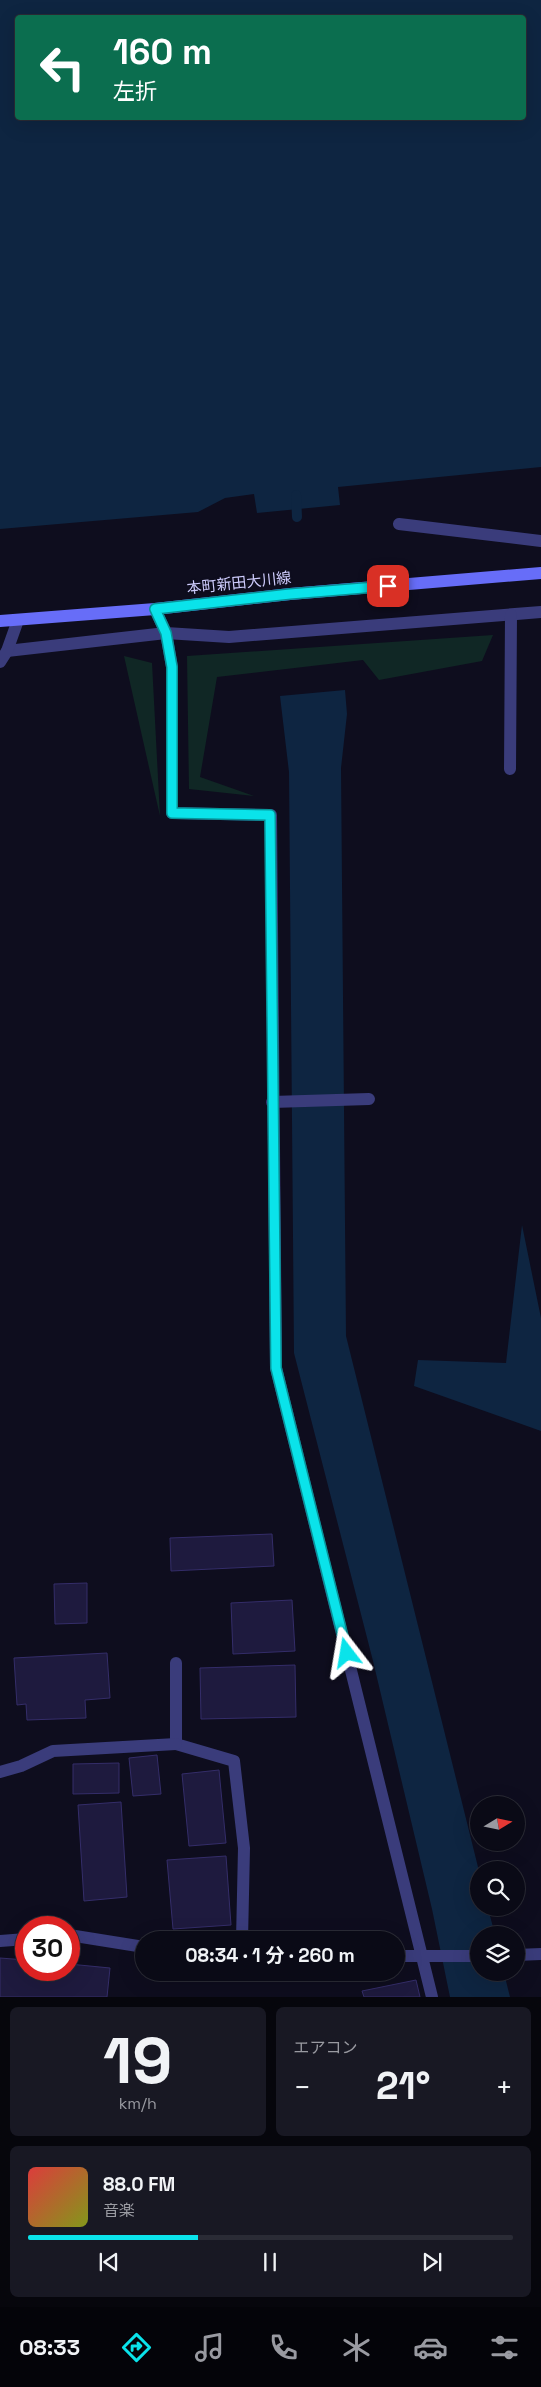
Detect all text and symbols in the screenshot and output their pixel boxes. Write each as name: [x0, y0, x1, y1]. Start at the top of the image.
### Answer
text: 160 m: [113, 30, 212, 74]
icon: left: [30, 35, 95, 100]
text: 左折: [113, 77, 157, 105]
pin: [367, 565, 409, 607]
street label: 本町新田大川線: [186, 568, 292, 597]
icon: arrive: [374, 572, 402, 600]
position arrow: [320, 1626, 372, 1678]
north arrow: [470, 1796, 525, 1851]
map controls: [470, 1796, 525, 1981]
button: search: [470, 1861, 525, 1916]
speed limit sign: 30: [15, 1916, 80, 1981]
button: layers: [470, 1926, 525, 1981]
text: 08:34 · 1 分 · 260 m: [185, 1943, 355, 1968]
text: 19: [103, 2019, 173, 2102]
text: エアコン: [294, 2037, 358, 2058]
text: 21°: [376, 2062, 431, 2110]
text: −: [294, 2069, 311, 2105]
text: +: [496, 2069, 513, 2105]
text: km/h: [119, 2093, 157, 2114]
text: 88.0 FM: [103, 2172, 175, 2197]
text: 音楽: [103, 2200, 135, 2221]
icon: previous: [95, 2248, 123, 2276]
icon: pause: [256, 2248, 284, 2276]
icon: next: [418, 2248, 446, 2276]
icon: directions: [119, 2330, 154, 2365]
icon: music: [192, 2330, 227, 2365]
icon: phone: [266, 2330, 301, 2365]
icon: climate: [339, 2330, 374, 2365]
icon: car: [413, 2330, 448, 2365]
icon: filters: [487, 2330, 522, 2365]
text: 08:33: [19, 2333, 80, 2361]

